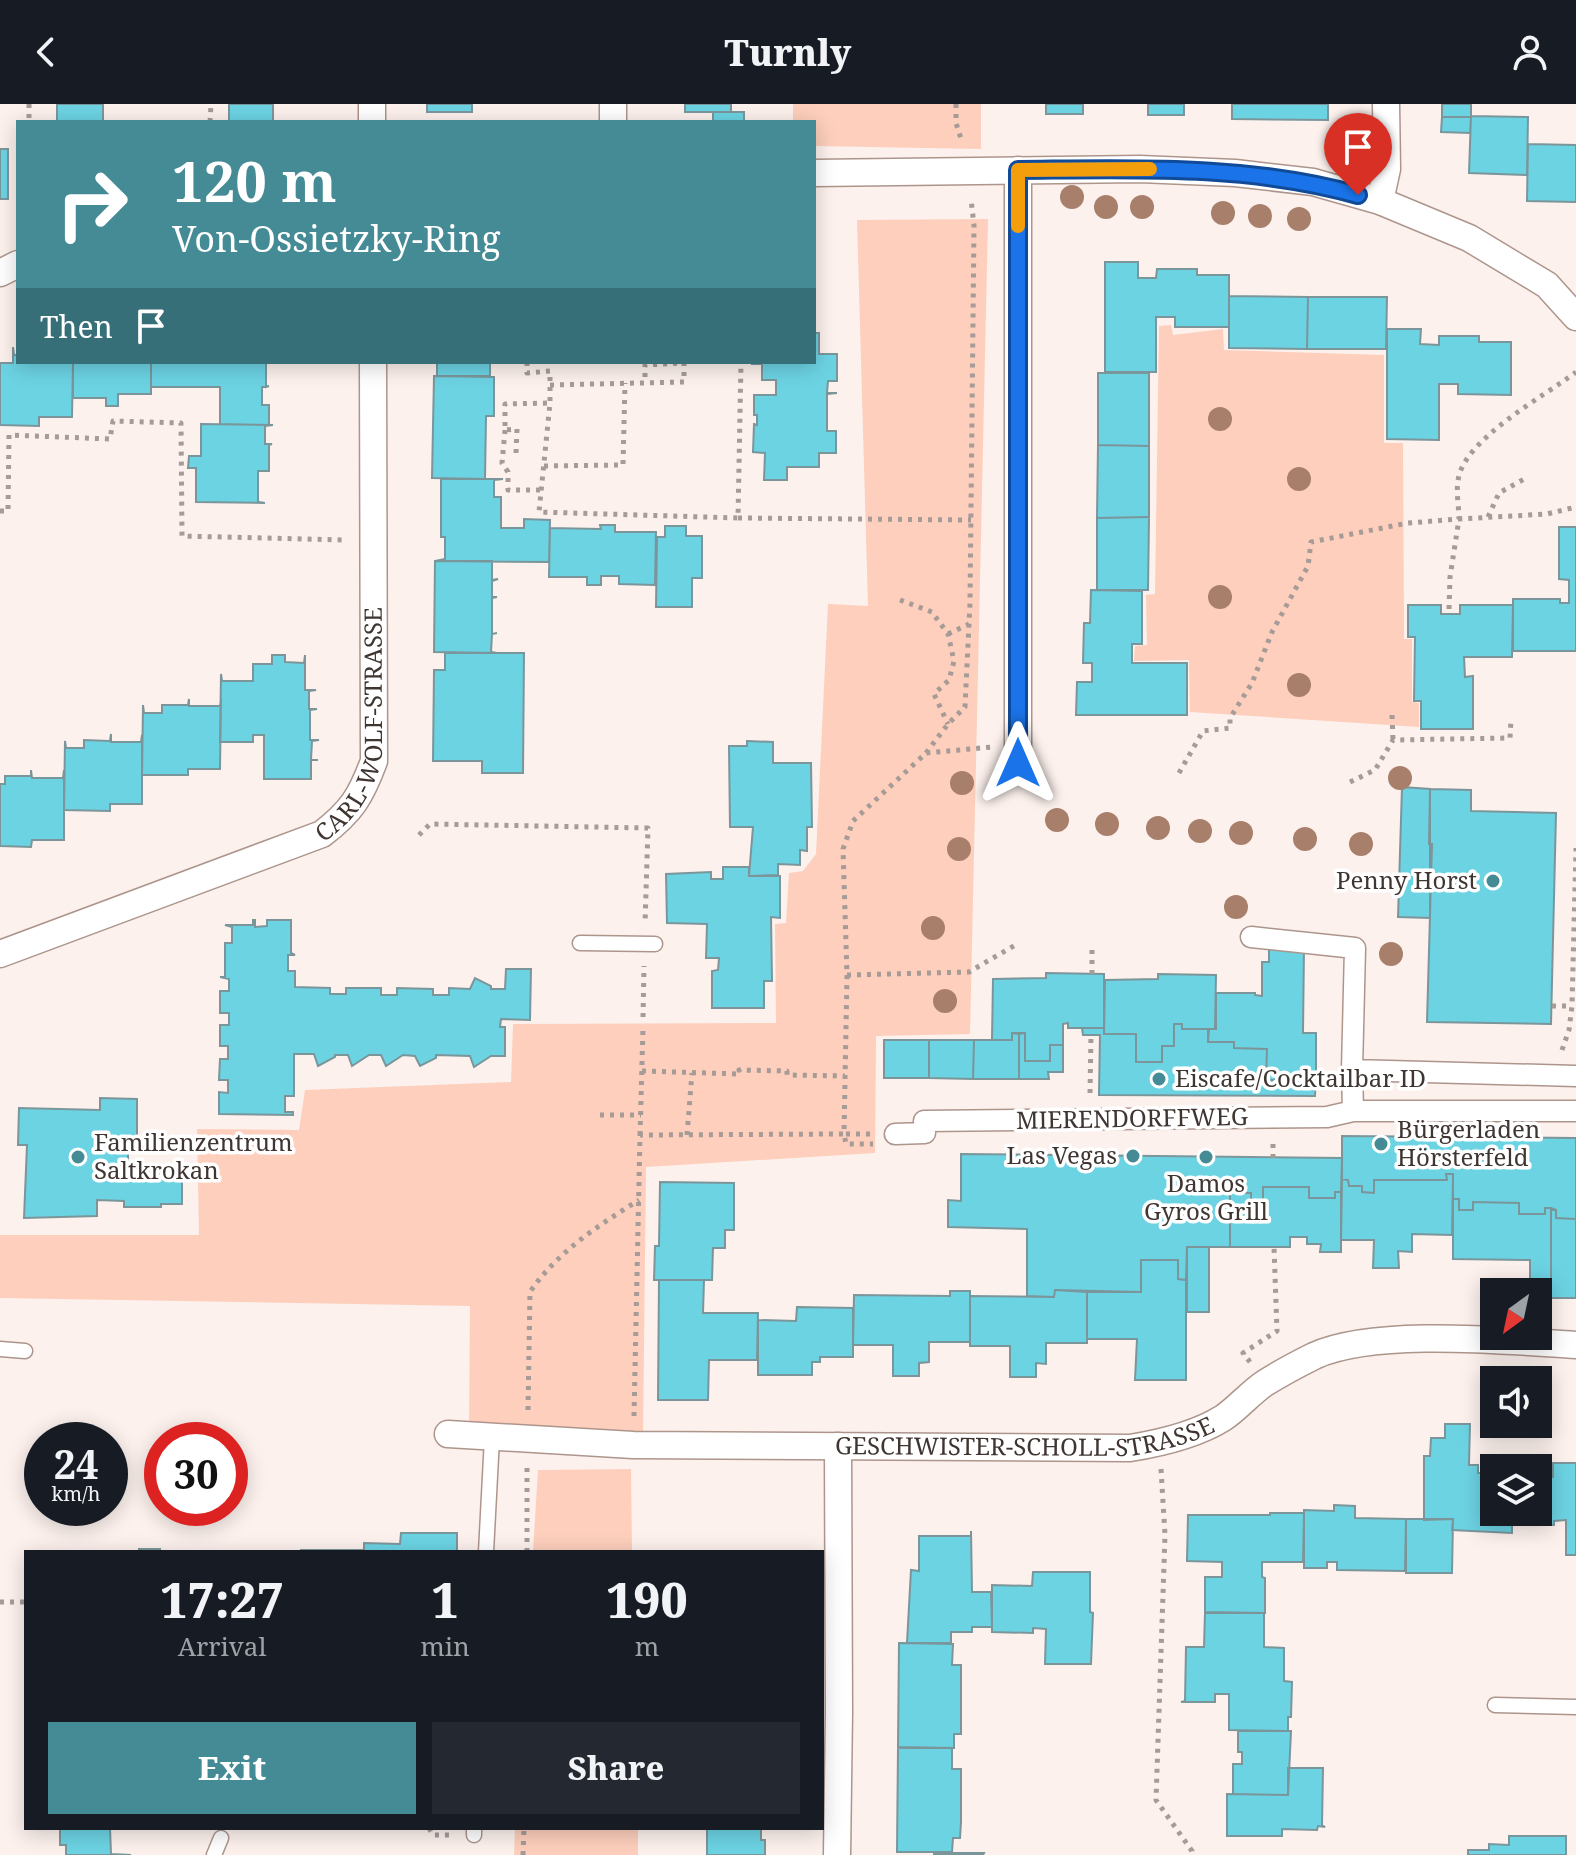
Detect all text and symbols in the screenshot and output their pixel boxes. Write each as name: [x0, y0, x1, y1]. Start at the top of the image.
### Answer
text: Turnly: [725, 28, 851, 77]
icon: back: [24, 30, 68, 74]
icon: person: [1508, 30, 1552, 74]
pin: [1324, 113, 1392, 195]
icon: arrive: [1336, 125, 1380, 169]
text: 120 m: [172, 142, 337, 218]
icon: right: [40, 152, 144, 256]
text: Von-Ossietzky-Ring: [172, 214, 501, 263]
icon: arrive: [129, 304, 173, 348]
text: Then: [40, 306, 113, 347]
street label: CARL-WOLF-STRASSE: [307, 607, 389, 849]
position arrow: [976, 721, 1060, 805]
place label: Penny Horst: [1336, 863, 1477, 896]
marker: Penny Horst: [1484, 872, 1502, 890]
place label: Eiscafe/Cocktailbar ID: [1175, 1061, 1426, 1094]
marker: Eiscafe/Cocktailbar ID: [1150, 1070, 1168, 1088]
street label: MIERENDORFFWEG: [1016, 1099, 1248, 1136]
place label: Bürgerladen Hörsterfeld: [1397, 1112, 1540, 1173]
place label: Familienzentrum Saltkrokan: [94, 1125, 293, 1186]
marker: Bürgerladen Hörsterfeld: [1372, 1135, 1390, 1153]
place label: Las Vegas: [1007, 1138, 1117, 1171]
marker: Las Vegas: [1124, 1147, 1142, 1165]
marker: Familienzentrum Saltkrokan: [69, 1148, 87, 1166]
marker: Damos Gyros Grill: [1197, 1148, 1215, 1166]
place label: Damos Gyros Grill: [1144, 1166, 1269, 1227]
north arrow: [1480, 1278, 1552, 1350]
map controls: [1480, 1278, 1552, 1526]
button: sound: [1480, 1366, 1552, 1438]
street label: GESCHWISTER-SCHOLL-STRASSE: [835, 1408, 1219, 1463]
speed limit sign: 30: [144, 1422, 248, 1526]
text: 24: [53, 1436, 99, 1491]
button: layers: [1480, 1454, 1552, 1526]
text: km/h: [51, 1480, 101, 1507]
text: 17:27: [160, 1567, 284, 1632]
text: 1: [431, 1567, 459, 1632]
text: 190: [606, 1567, 688, 1632]
text: Arrival: [178, 1628, 267, 1664]
text: min: [420, 1628, 470, 1664]
text: m: [635, 1628, 659, 1664]
button: Exit: [48, 1722, 416, 1814]
button: Share: [432, 1722, 800, 1814]

